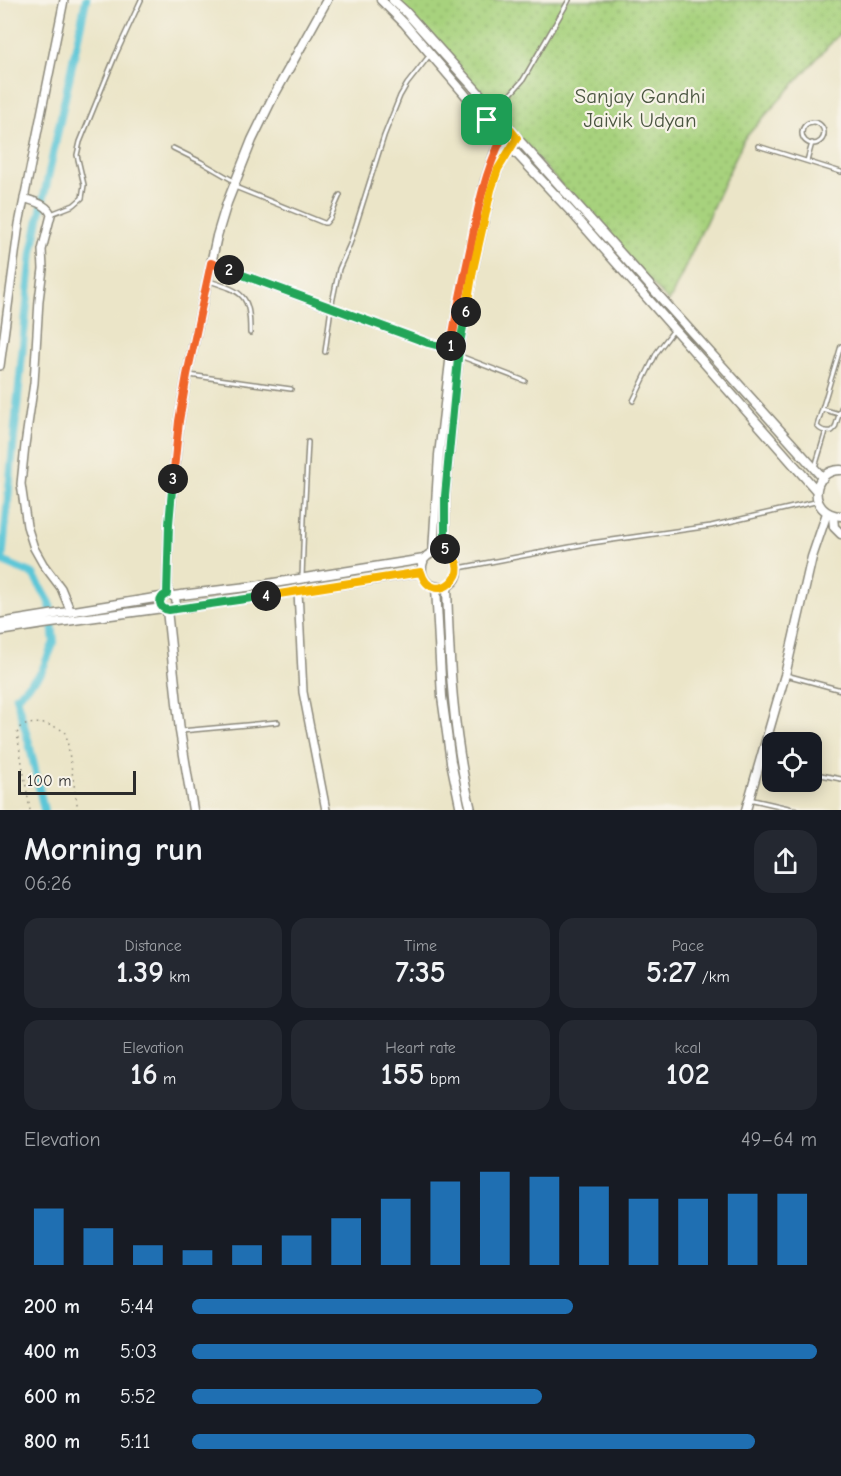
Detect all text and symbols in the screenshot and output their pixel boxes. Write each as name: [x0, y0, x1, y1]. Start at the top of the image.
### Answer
park label: Sanjay Gandhi Jaivik Udyan: [575, 84, 705, 132]
pin: [461, 94, 512, 145]
icon: arrive: [470, 103, 503, 136]
pin: 2: [214, 255, 244, 285]
text: 2: [225, 261, 233, 279]
pin: 6: [451, 297, 481, 327]
text: 6: [462, 303, 470, 321]
pin: 1: [436, 331, 466, 361]
text: 1: [448, 337, 454, 355]
pin: 3: [158, 464, 188, 494]
text: 3: [169, 470, 177, 488]
pin: 5: [430, 534, 460, 564]
text: 5: [441, 540, 449, 558]
pin: 4: [251, 581, 281, 611]
text: 4: [262, 587, 270, 605]
map controls: [762, 732, 822, 792]
button: locate: [762, 732, 822, 792]
scale bar: [18, 768, 136, 796]
text: 100 m: [27, 772, 71, 790]
text: Morning run: [24, 830, 203, 868]
button: share: [754, 830, 817, 893]
text: 06:26: [24, 872, 72, 895]
text: Distance: [125, 937, 182, 955]
text: Time: [404, 937, 437, 955]
text: Pace: [672, 937, 704, 955]
text: 1.39: [116, 955, 164, 990]
text: 7:35: [395, 955, 446, 990]
text: 5:27: [646, 955, 696, 990]
text: km: [164, 968, 190, 986]
text: /km: [696, 968, 730, 986]
text: Elevation: [123, 1039, 184, 1057]
text: Heart rate: [385, 1039, 456, 1057]
text: kcal: [674, 1039, 701, 1057]
text: 16: [130, 1057, 158, 1092]
text: 155: [381, 1057, 425, 1092]
text: 102: [666, 1057, 710, 1092]
text: m: [158, 1070, 176, 1088]
text: bpm: [425, 1070, 460, 1088]
text: Elevation: [24, 1128, 101, 1151]
text: 49–64 m: [741, 1128, 817, 1151]
text: 200 m: [24, 1295, 80, 1318]
text: 5:44: [120, 1295, 154, 1318]
text: 400 m: [24, 1340, 79, 1363]
text: 5:03: [120, 1340, 157, 1363]
text: 600 m: [24, 1385, 80, 1408]
text: 5:52: [120, 1385, 156, 1408]
text: 800 m: [24, 1430, 80, 1453]
text: 5:11: [120, 1430, 150, 1453]

